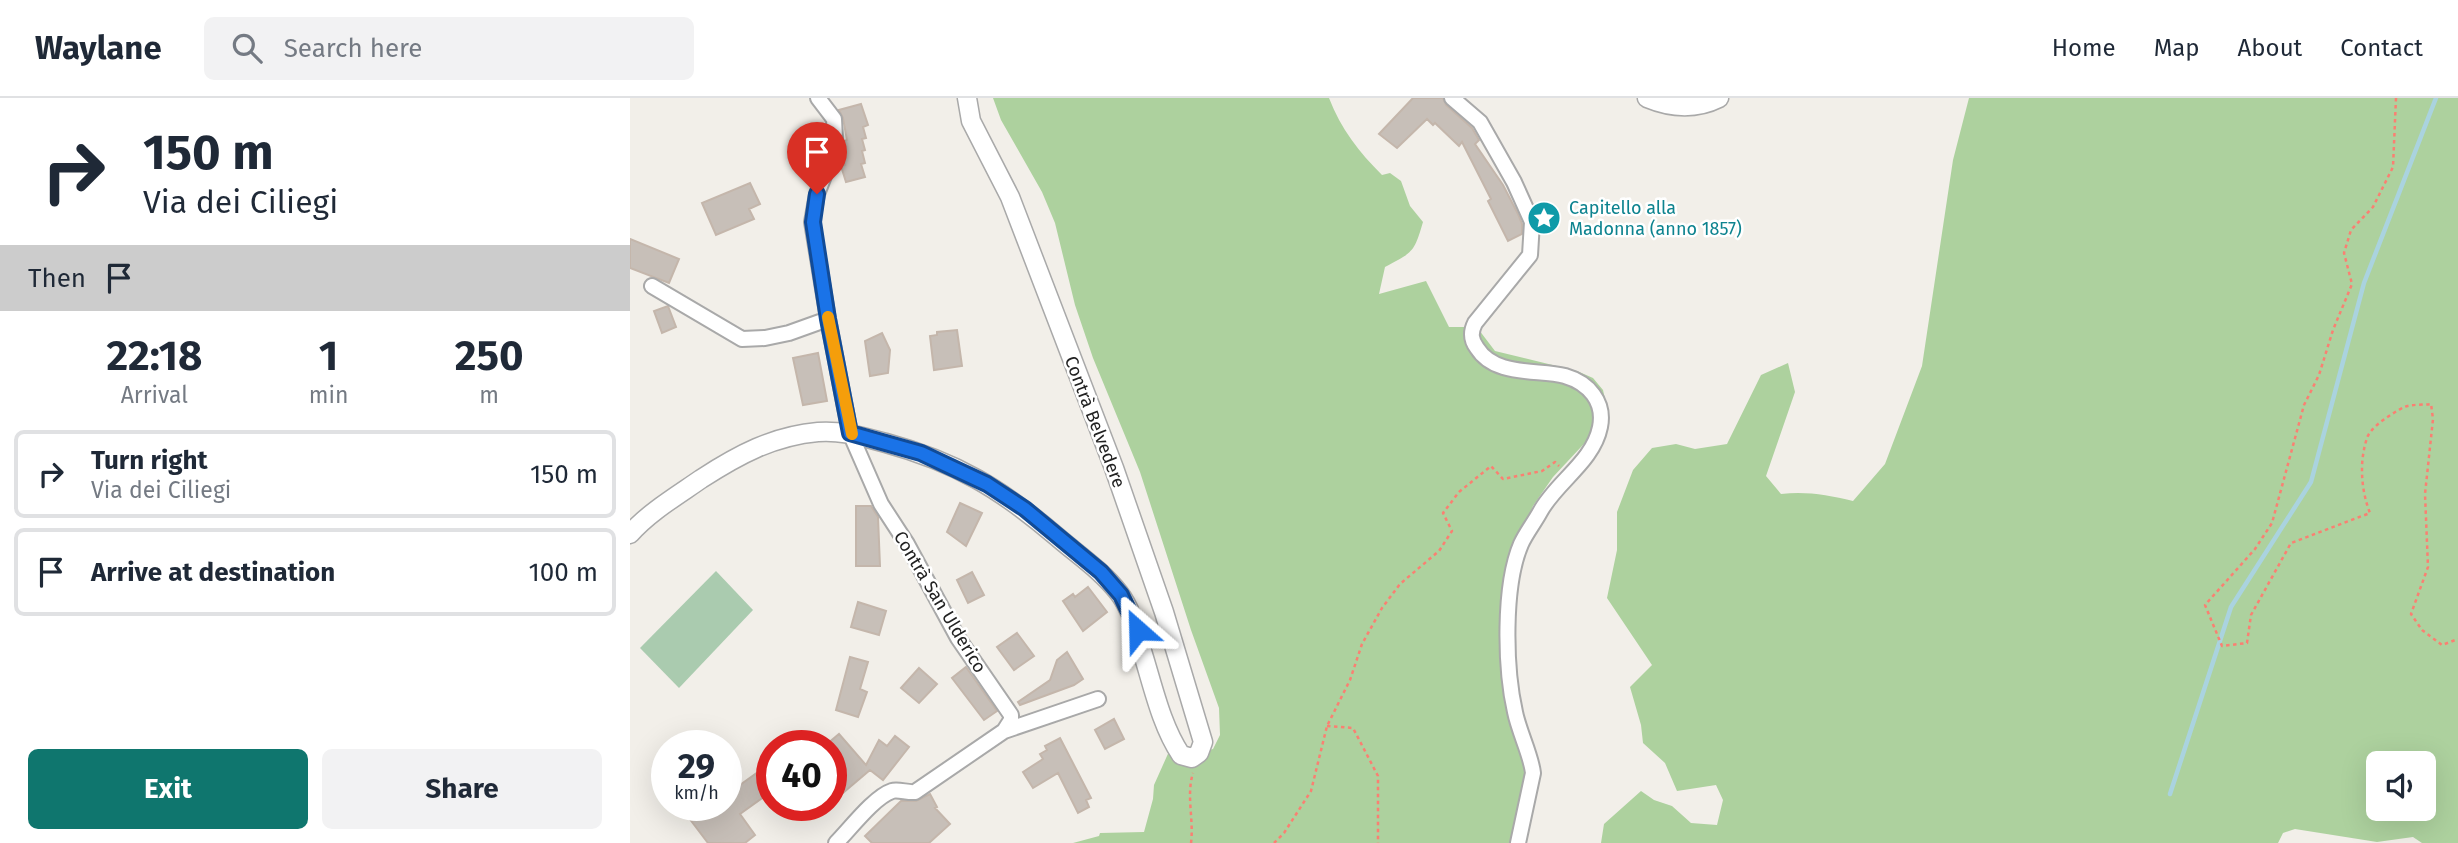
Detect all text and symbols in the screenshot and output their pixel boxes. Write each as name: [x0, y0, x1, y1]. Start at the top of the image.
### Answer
search box: [204, 17, 694, 80]
text: Waylane: [35, 28, 162, 68]
icon: search: [228, 29, 266, 67]
text: Search here: [284, 33, 423, 64]
text: Home: [2052, 34, 2116, 62]
text: Map: [2154, 34, 2200, 62]
text: About: [2238, 34, 2302, 62]
text: Contact: [2340, 34, 2423, 62]
pin: [787, 122, 847, 194]
text: 150 m: [143, 123, 274, 182]
icon: right: [28, 126, 119, 217]
icon: arrive: [798, 133, 836, 171]
text: Via dei Ciliegi: [143, 183, 338, 221]
place label: Capitello alla Madonna (anno 1857): [1569, 197, 1742, 240]
place icon: Capitello alla Madonna (anno 1857): [1525, 199, 1563, 237]
icon: arrive: [100, 259, 138, 297]
text: Then: [28, 263, 86, 294]
text: 22:18: [106, 331, 202, 381]
text: 1: [319, 331, 338, 381]
text: 250: [455, 331, 524, 381]
street label: Contrà Belvedere: [1060, 353, 1130, 491]
text: Arrival: [121, 381, 188, 409]
text: min: [309, 381, 348, 409]
text: m: [479, 381, 499, 409]
text: Turn right: [91, 445, 208, 476]
icon: right: [32, 455, 70, 493]
text: 150 m: [530, 459, 598, 490]
text: Via dei Ciliegi: [91, 476, 231, 504]
street label: Contrà San Ulderico: [889, 527, 991, 677]
icon: arrive: [32, 553, 70, 591]
text: Arrive at destination: [91, 557, 335, 588]
text: 100 m: [529, 557, 598, 588]
position arrow: [1101, 593, 1175, 667]
speed limit sign: 40: [756, 730, 847, 821]
text: 29: [678, 745, 715, 787]
button: Exit: [28, 749, 308, 829]
button: Share: [322, 749, 602, 829]
map controls: [2366, 751, 2436, 821]
button: sound: [2366, 751, 2436, 821]
text: km/h: [674, 782, 719, 804]

